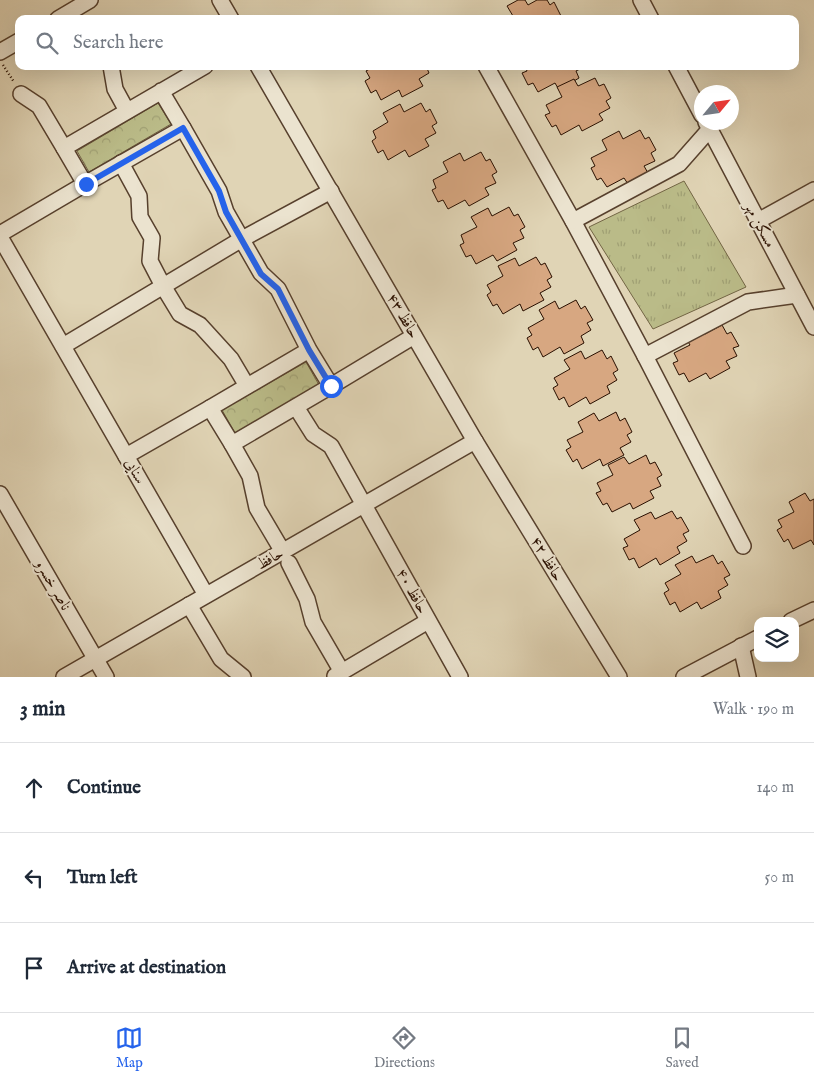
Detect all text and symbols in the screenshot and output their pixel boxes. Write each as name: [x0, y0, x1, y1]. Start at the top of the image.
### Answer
search box: [15, 15, 799, 70]
icon: search: [33, 29, 61, 57]
text: Search here: [73, 31, 164, 55]
north arrow: [694, 85, 739, 130]
route end: [75, 173, 98, 196]
street label: مسکن مهر: [739, 197, 780, 251]
street label: حافظ ۴۳: [383, 290, 423, 342]
route start: [320, 375, 343, 398]
street label: سنایی: [120, 455, 150, 487]
street label: حافظ ۴۲: [526, 533, 568, 585]
street label: حافظ: [253, 544, 287, 574]
street label: ناصر خسرو: [30, 554, 75, 614]
street label: حافظ ۴۰: [392, 565, 432, 617]
map controls: [754, 617, 799, 662]
button: layers: [754, 617, 799, 662]
text: 3 min: [20, 696, 65, 723]
text: Walk · 190 m: [713, 700, 794, 720]
icon: ahead: [20, 774, 48, 802]
text: Continue: [67, 776, 141, 800]
text: 140 m: [756, 778, 794, 798]
icon: left: [20, 864, 48, 892]
text: Turn left: [67, 866, 138, 890]
text: 50 m: [765, 868, 794, 888]
icon: arrive: [20, 954, 48, 982]
text: Arrive at destination: [67, 956, 226, 980]
tab: Map: [115, 1024, 143, 1072]
tab: Directions: [374, 1024, 435, 1072]
tab: Saved: [666, 1024, 699, 1072]

